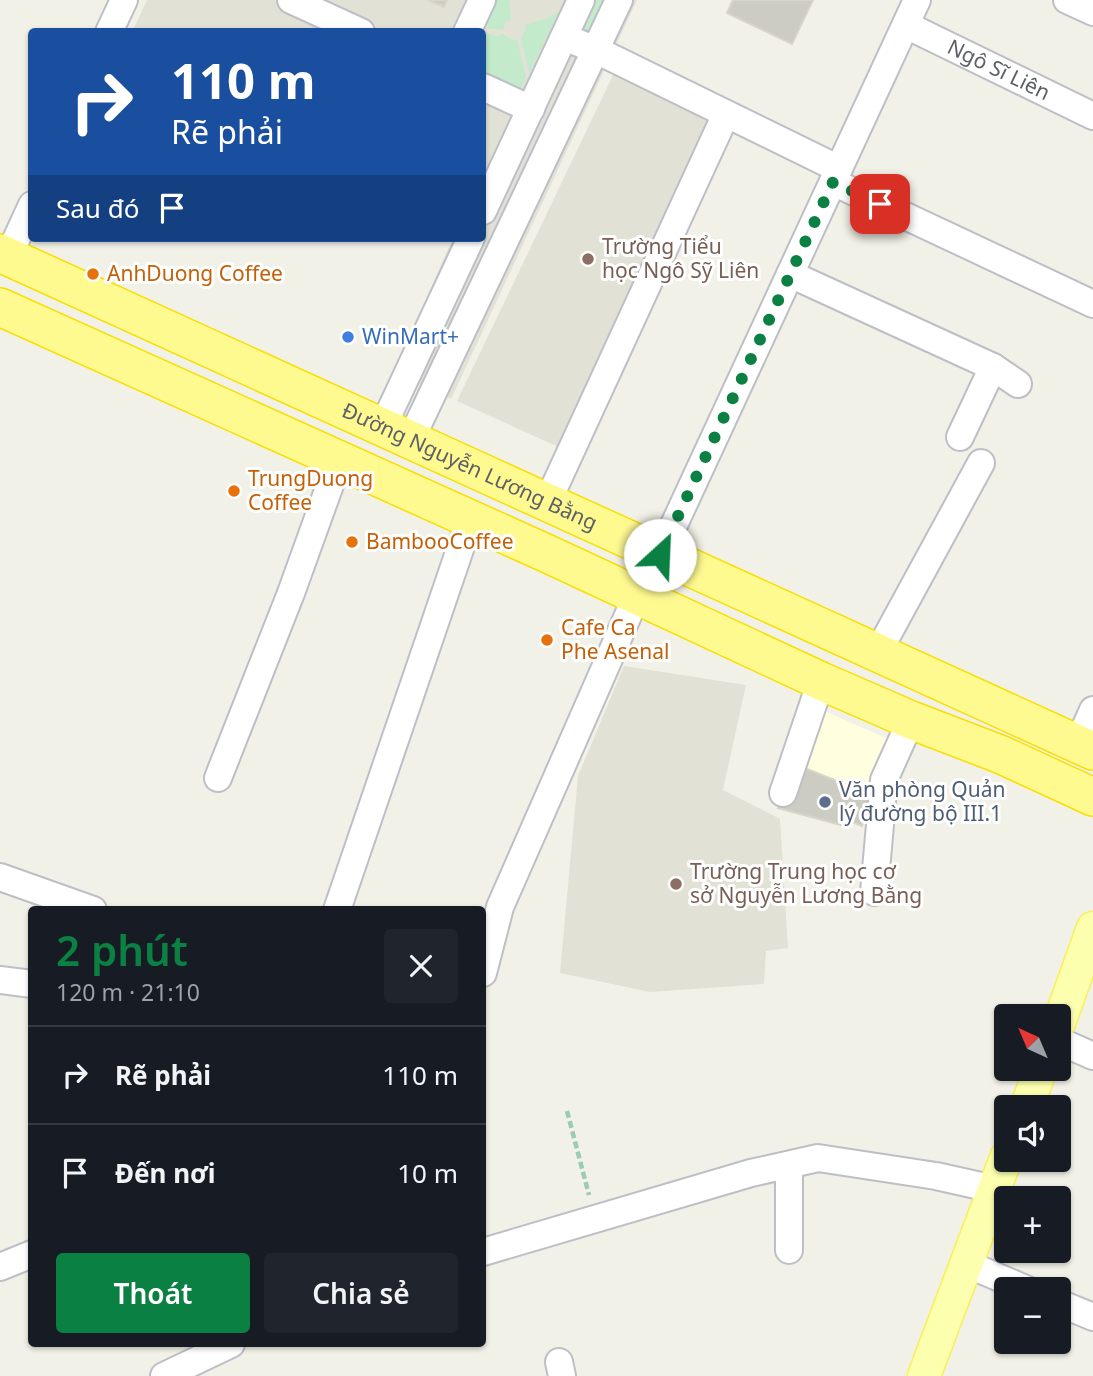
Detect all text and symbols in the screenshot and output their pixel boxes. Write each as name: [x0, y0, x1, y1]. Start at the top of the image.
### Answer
street label: Ngô Sĩ Liên: [943, 32, 1055, 106]
text: 110 m: [171, 47, 316, 113]
icon: right: [56, 56, 147, 147]
text: Rẽ phải: [171, 110, 283, 153]
pin: [850, 174, 910, 234]
icon: arrive: [861, 185, 899, 223]
icon: arrive: [153, 189, 191, 227]
text: Sau đó: [56, 190, 139, 226]
place label: Trường Tiểu học Ngô Sỹ Liên: [602, 232, 759, 284]
marker: Trường Tiểu học Ngô Sỹ Liên: [580, 251, 596, 267]
place label: AnhDuong Coffee: [107, 259, 283, 287]
marker: AnhDuong Coffee: [85, 266, 101, 282]
place label: WinMart+: [362, 322, 459, 350]
marker: WinMart+: [340, 329, 356, 345]
street label: Đường Nguyễn Lương Bằng: [338, 396, 602, 536]
place label: TrungDuong Coffee: [248, 464, 373, 516]
marker: TrungDuong Coffee: [226, 483, 242, 499]
position arrow: [623, 518, 697, 592]
place label: BambooCoffee: [366, 527, 514, 555]
marker: BambooCoffee: [344, 534, 360, 550]
place label: Cafe Ca Phe Asenal: [561, 613, 670, 665]
marker: Cafe Ca Phe Asenal: [539, 632, 555, 648]
place label: Văn phòng Quản lý đường bộ III.1: [839, 775, 1006, 827]
marker: Văn phòng Quản lý đường bộ III.1: [817, 794, 833, 810]
place label: Trường Trung học cơ sở Nguyễn Lương Bằng: [690, 857, 922, 909]
marker: Trường Trung học cơ sở Nguyễn Lương Bằng: [668, 876, 684, 892]
text: 2 phút: [56, 921, 188, 978]
button: close: [384, 929, 458, 1003]
text: 120 m · 21:10: [56, 976, 200, 1008]
north arrow: [994, 1004, 1071, 1082]
map controls: [994, 1004, 1071, 1354]
icon: right: [56, 1056, 94, 1094]
text: Rẽ phải: [115, 1057, 211, 1093]
text: 110 m: [382, 1057, 458, 1093]
button: sound: [994, 1095, 1071, 1172]
icon: arrive: [56, 1154, 94, 1192]
text: Đến nơi: [115, 1155, 216, 1191]
text: 10 m: [397, 1155, 458, 1191]
button: +: [994, 1186, 1071, 1263]
button: Thoát: [56, 1253, 250, 1333]
button: Chia sẻ: [264, 1253, 458, 1333]
button: −: [994, 1277, 1071, 1354]

